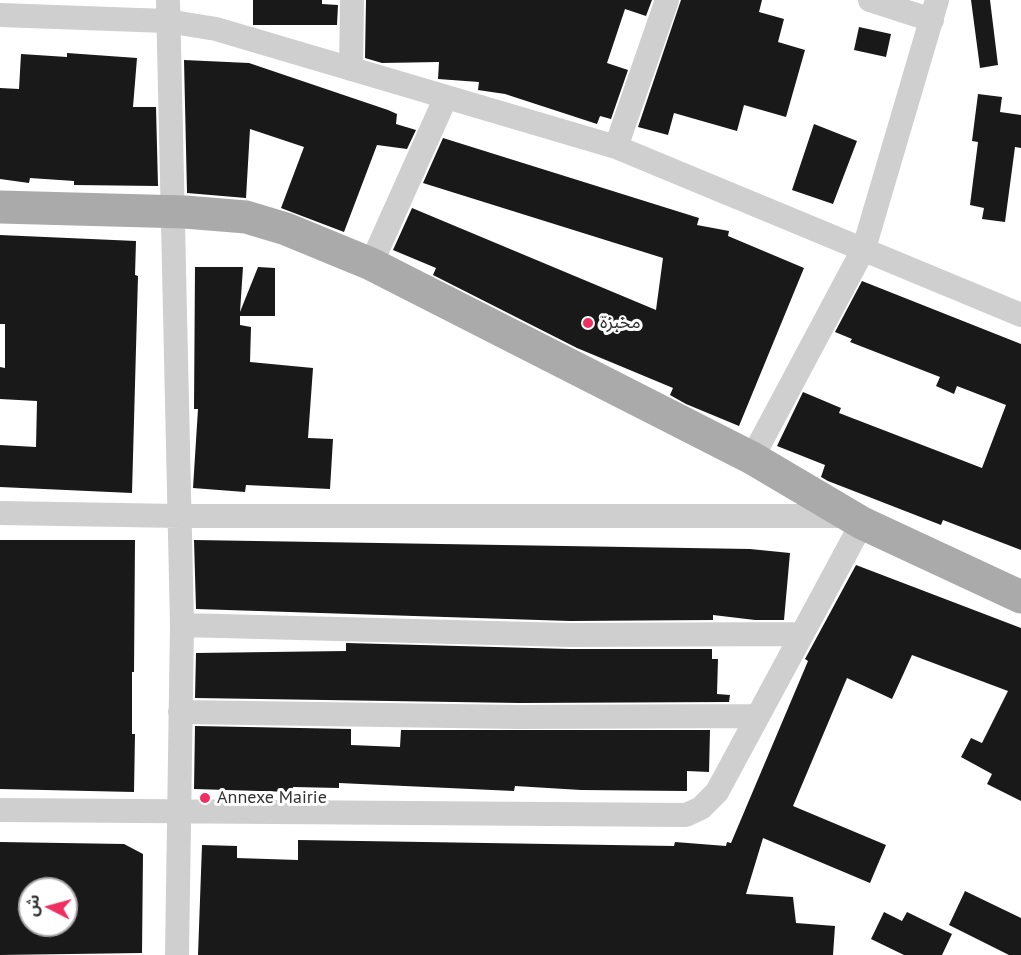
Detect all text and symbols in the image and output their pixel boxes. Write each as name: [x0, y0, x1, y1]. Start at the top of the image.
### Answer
place label: مخبزة: [600, 312, 641, 334]
marker: مخبزة: [581, 316, 595, 330]
place label: Annexe Mairie: [217, 787, 327, 809]
marker: Annexe Mairie: [198, 791, 212, 805]
north arrow: [18, 877, 78, 937]
text: ش: [21, 893, 43, 917]

